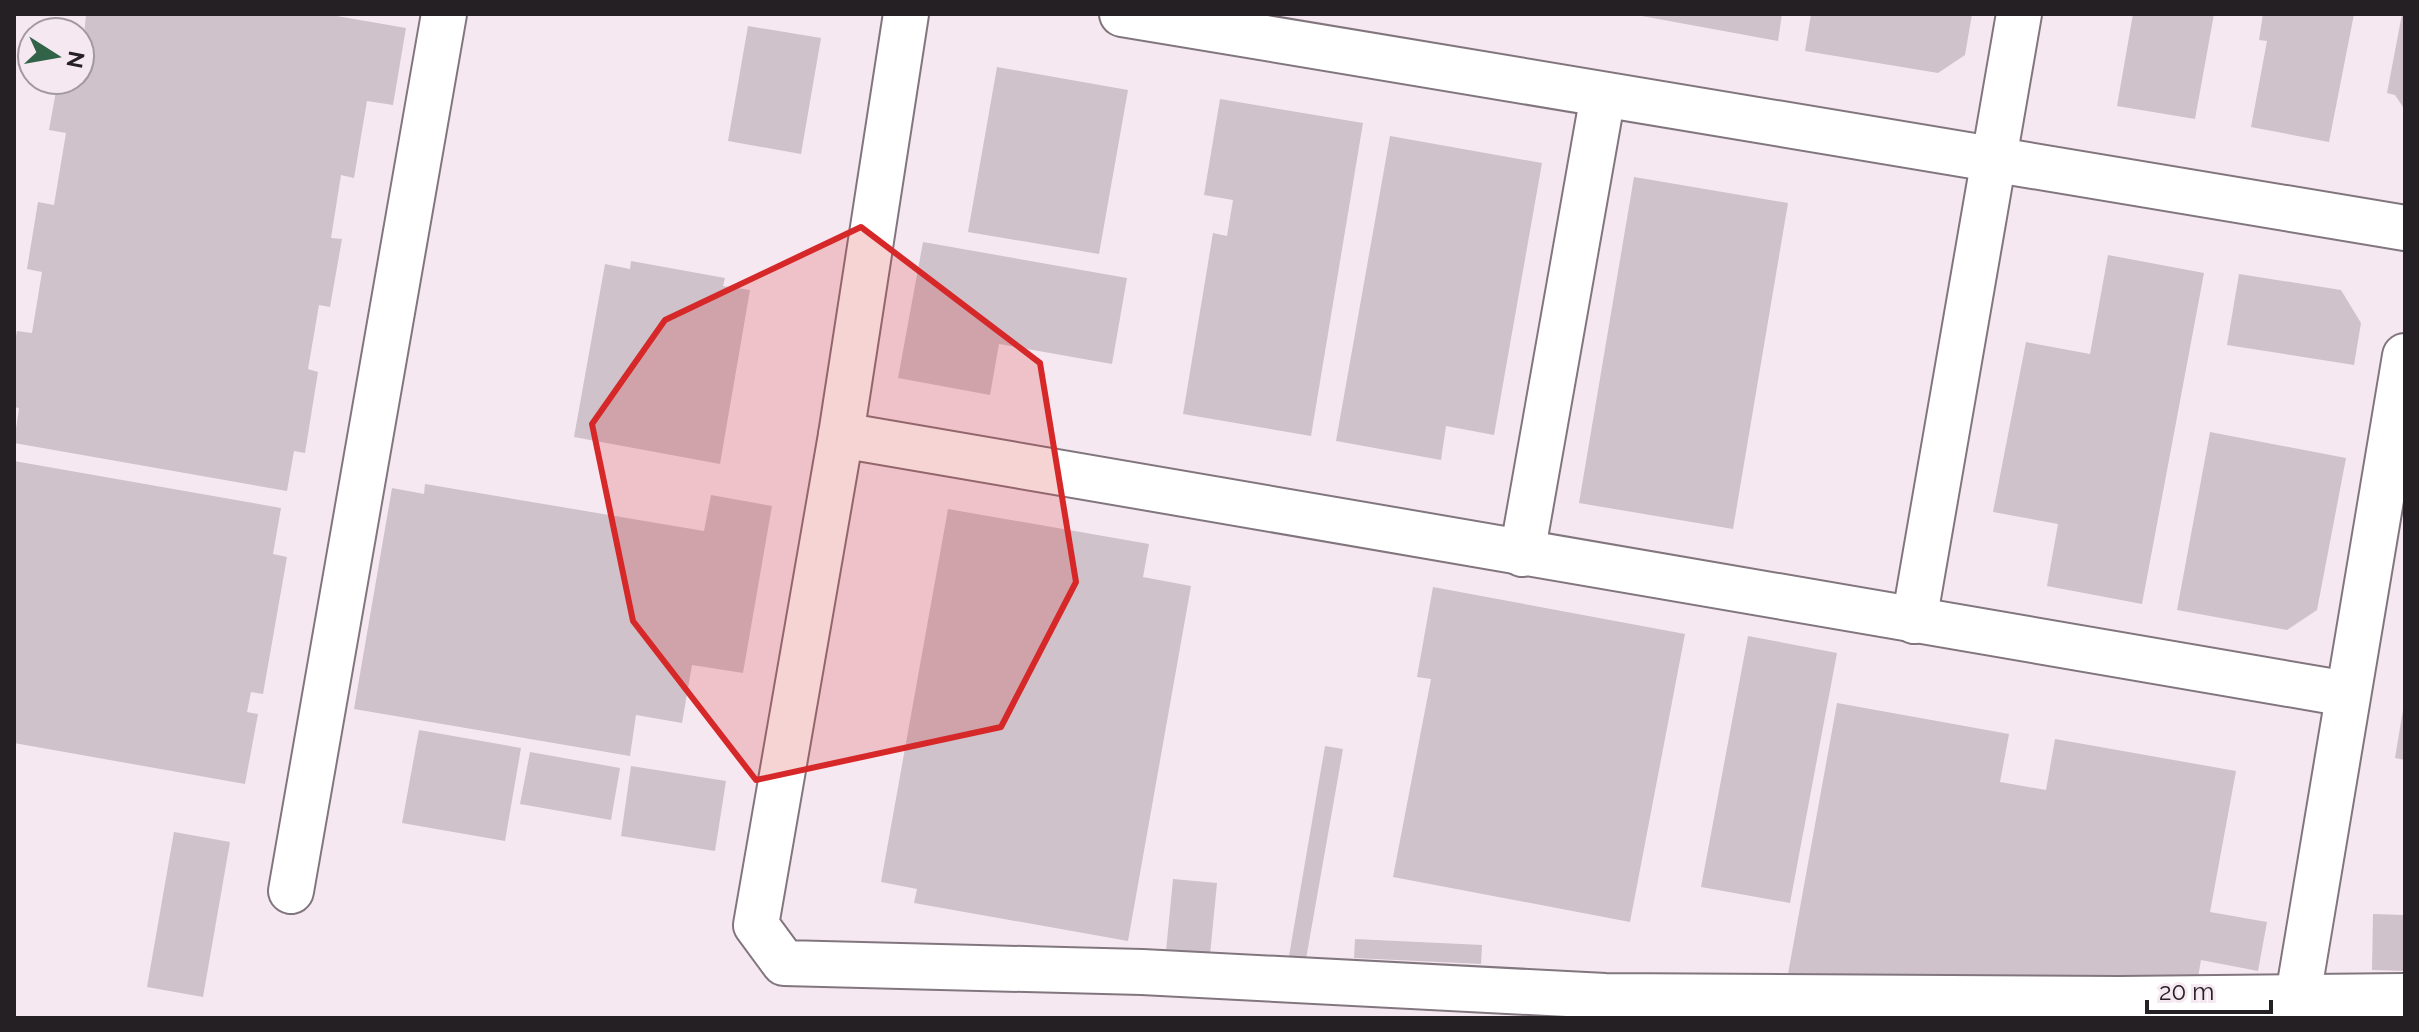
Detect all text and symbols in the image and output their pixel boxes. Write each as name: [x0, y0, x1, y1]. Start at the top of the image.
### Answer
north arrow: [16, 16, 96, 96]
text: N: [61, 49, 90, 71]
scale bar: [2147, 964, 2271, 1014]
text: 20 m: [2159, 977, 2214, 1006]

